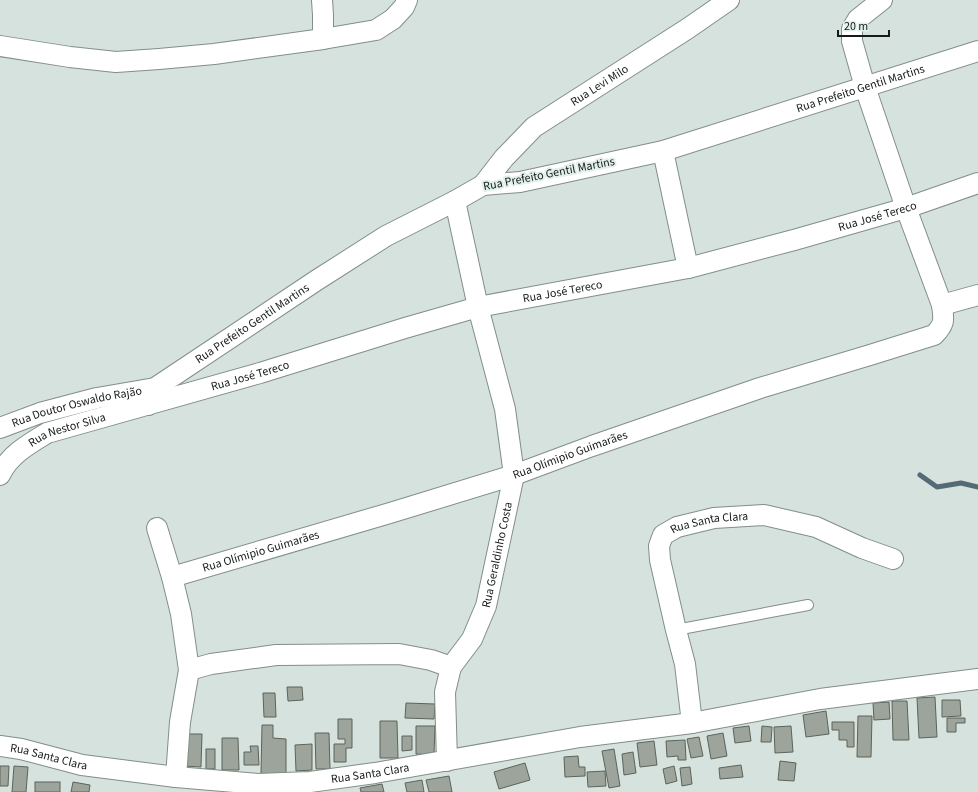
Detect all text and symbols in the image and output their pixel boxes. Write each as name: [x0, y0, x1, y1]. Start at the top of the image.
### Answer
scale bar: [838, 12, 889, 38]
text: 20 m: [844, 18, 868, 35]
street label: Rua Levi Milo: [567, 60, 632, 110]
street label: Rua Prefeito Gentil Martins: [794, 60, 927, 117]
street label: Rua Prefeito Gentil Martins: [482, 153, 616, 195]
street label: Rua José Tereco: [836, 197, 919, 235]
street label: Rua José Tereco: [521, 276, 604, 307]
street label: Rua Prefeito Gentil Martins: [192, 279, 312, 367]
street label: Rua José Tereco: [209, 356, 291, 395]
street label: Rua Doutor Oswaldo Rajão: [9, 382, 143, 431]
street label: Rua Nestor Silva: [25, 408, 108, 451]
street label: Rua Olímipio Guimarães: [510, 426, 630, 483]
street label: Rua Geraldinho Costa: [477, 500, 517, 609]
street label: Rua Santa Clara: [667, 507, 749, 538]
street label: Rua Olímipio Guimarães: [200, 526, 321, 576]
street label: Rua Santa Clara: [9, 739, 88, 774]
street label: Rua Santa Clara: [330, 759, 411, 788]

